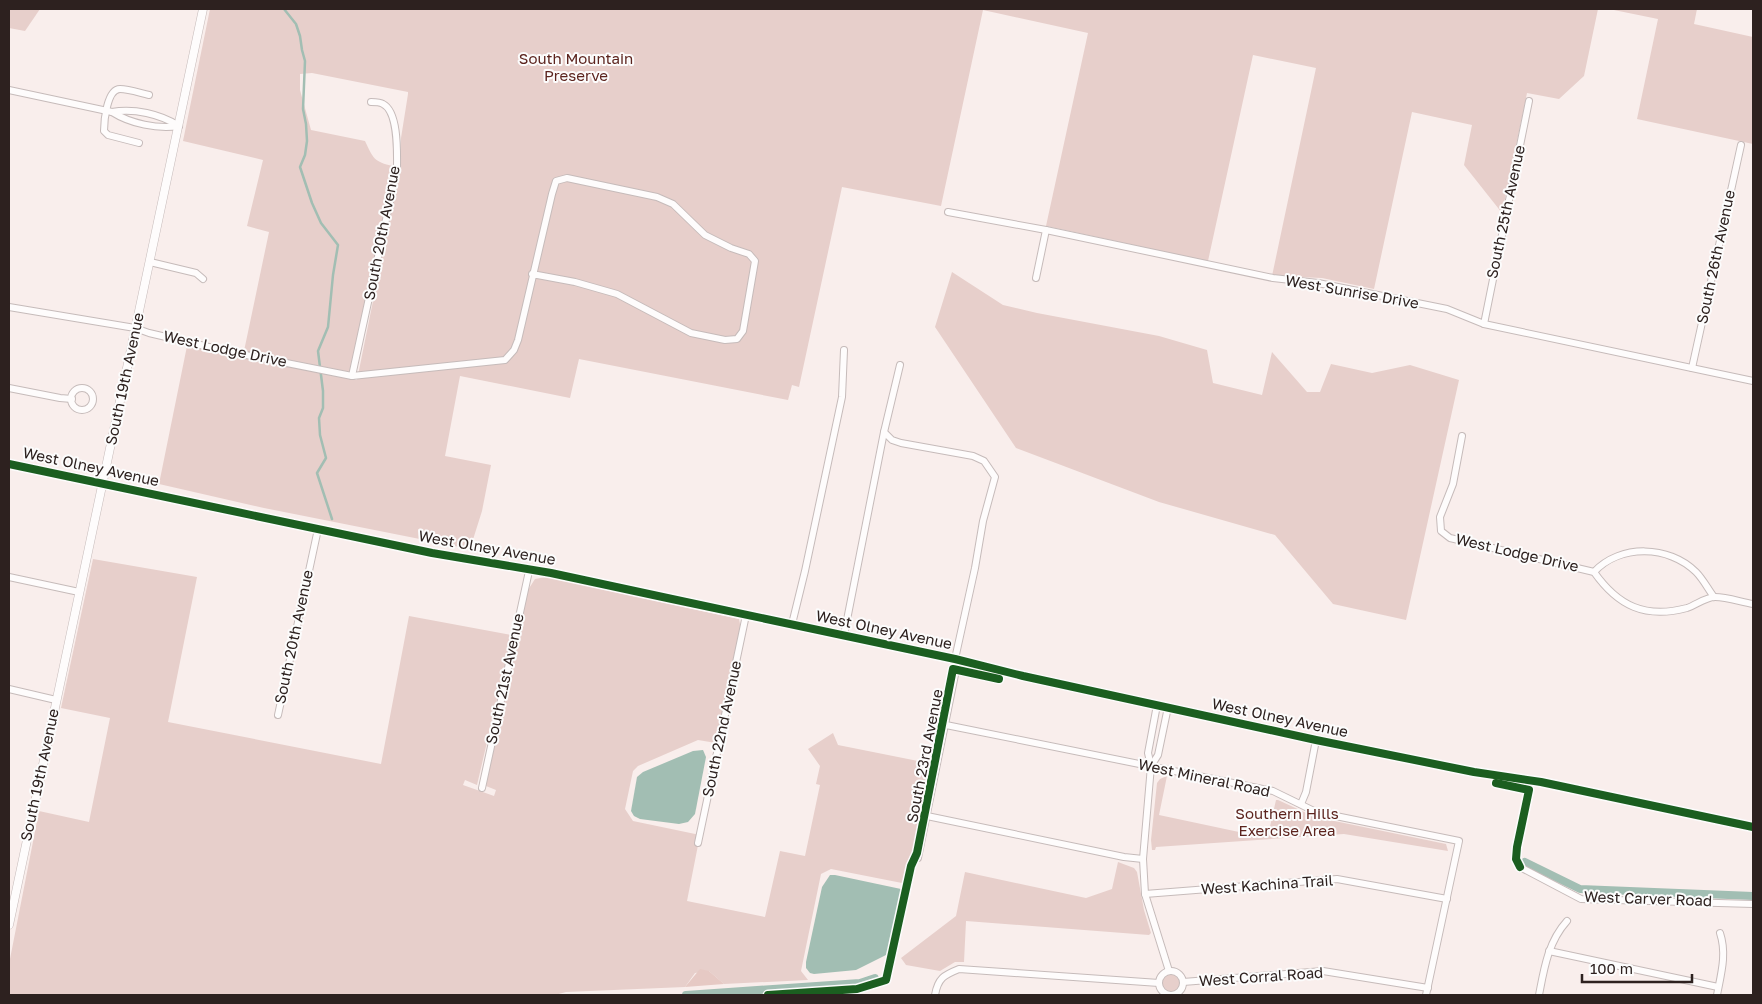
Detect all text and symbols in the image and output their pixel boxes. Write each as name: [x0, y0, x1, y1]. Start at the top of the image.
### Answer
park label: South Mountain Preserve: [519, 49, 633, 84]
street label: South 25th Avenue: [1482, 143, 1528, 280]
street label: South 20th Avenue: [359, 164, 403, 302]
street label: South 26th Avenue: [1692, 188, 1738, 325]
street label: West Sunrise Drive: [1284, 270, 1421, 312]
street label: South 19th Avenue: [101, 311, 147, 447]
street label: West Lodge Drive: [162, 326, 289, 370]
street label: West Olney Avenue: [21, 443, 161, 489]
street label: West Olney Avenue: [417, 526, 557, 568]
street label: West Lodge Drive: [1454, 529, 1581, 575]
street label: South 20th Avenue: [270, 568, 316, 705]
street label: West Olney Avenue: [814, 606, 954, 652]
street label: South 21st Avenue: [481, 611, 527, 746]
street label: South 22nd Avenue: [698, 659, 744, 799]
street label: South 23rd Avenue: [902, 687, 946, 824]
street label: West Olney Avenue: [1210, 694, 1350, 740]
street label: South 19th Avenue: [16, 707, 62, 843]
street label: West Mineral Road: [1137, 754, 1272, 800]
park label: Southern Hills Exercise Area: [1235, 804, 1339, 839]
street label: West Kachina Trail: [1200, 870, 1334, 898]
street label: West Carver Road: [1584, 887, 1712, 909]
scale bar: [1582, 952, 1692, 984]
text: 100 m: [1590, 959, 1633, 977]
street label: West Corral Road: [1198, 963, 1324, 989]

